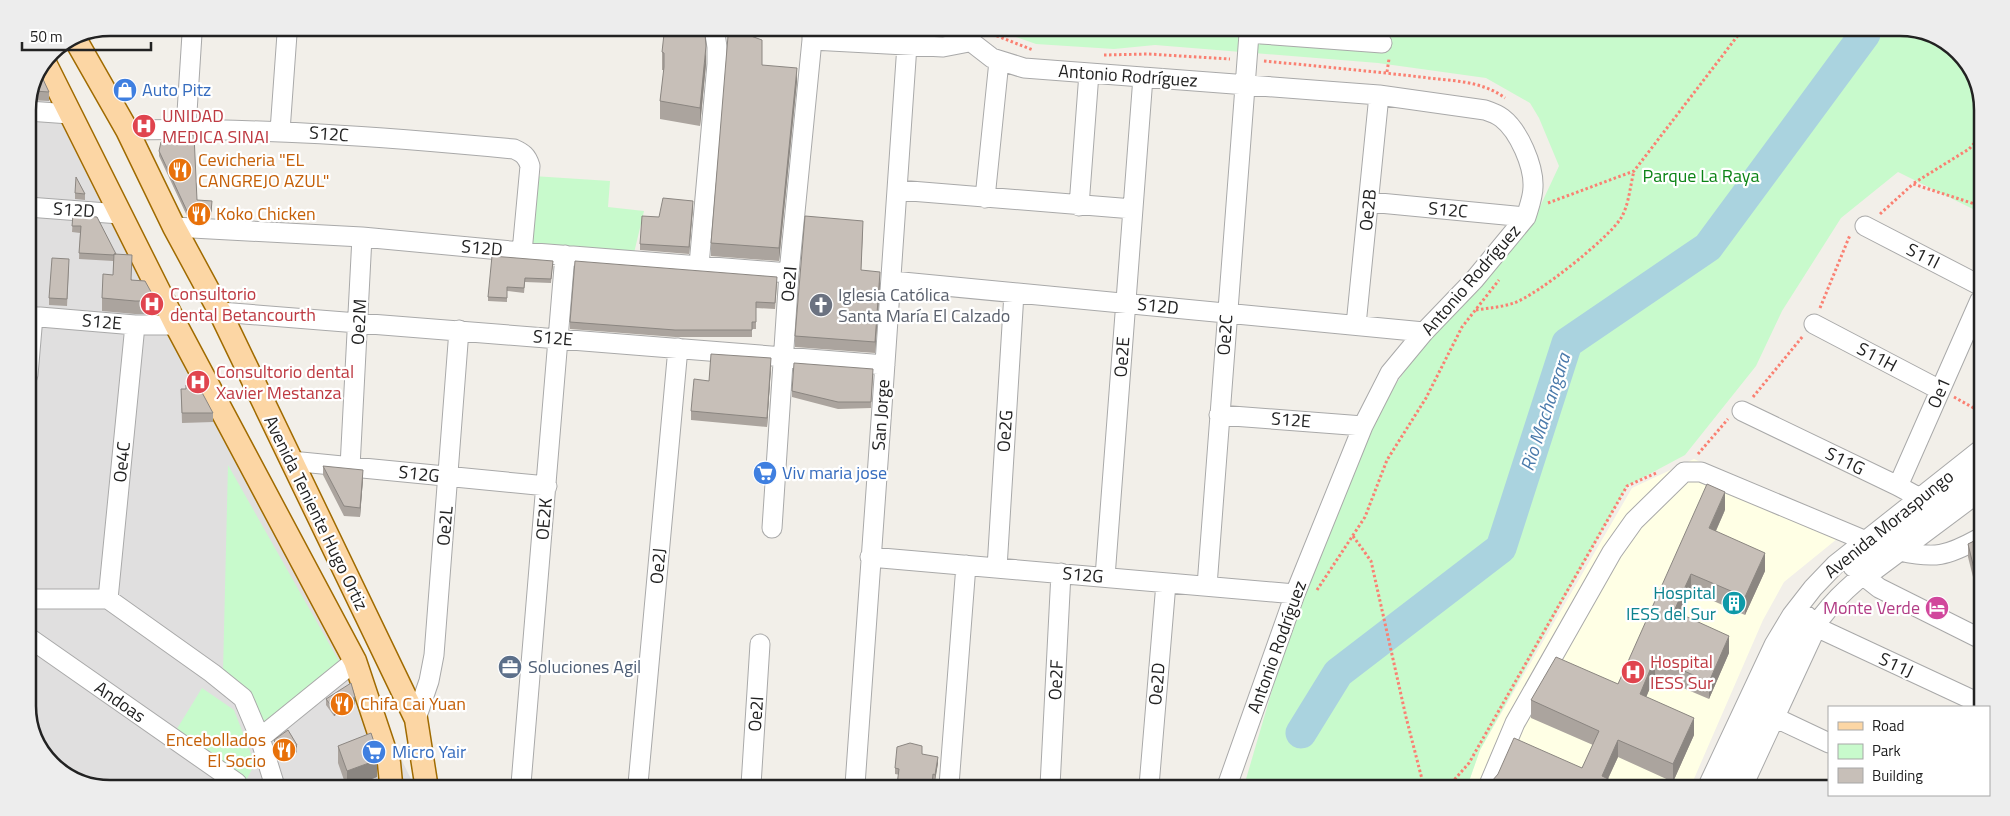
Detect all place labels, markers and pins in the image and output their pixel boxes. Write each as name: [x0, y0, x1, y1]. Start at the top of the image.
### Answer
place label: Auto Pitz: [142, 76, 211, 103]
shop icon: Auto Pitz: [112, 77, 138, 103]
place label: UNIDAD MEDICA SINAI: [162, 102, 269, 150]
hospital icon: UNIDAD MEDICA SINAI: [131, 113, 157, 139]
place label: Cevicheria "EL CANGREJO AZUL": [198, 146, 330, 194]
restaurant icon: Cevicheria "EL CANGREJO AZUL": [167, 157, 193, 183]
place label: Koko Chicken: [216, 200, 316, 227]
restaurant icon: Koko Chicken: [186, 201, 212, 227]
place label: Consultorio dental Betancourth: [170, 280, 316, 328]
place label: Iglesia Católica Santa María El Calzado: [838, 281, 1010, 329]
hospital icon: Consultorio dental Betancourth: [139, 291, 165, 317]
church icon: Iglesia Católica Santa María El Calzado: [808, 292, 834, 318]
place label: Consultorio dental Xavier Mestanza: [216, 358, 354, 406]
hospital icon: Consultorio dental Xavier Mestanza: [185, 369, 211, 395]
place label: Viv maria jose: [782, 459, 887, 486]
supermarket icon: Viv maria jose: [752, 460, 778, 486]
place label: Hospital IESS del Sur: [1626, 579, 1716, 627]
building icon: Hospital IESS del Sur: [1721, 590, 1747, 616]
place label: Monte Verde: [1823, 594, 1920, 621]
hotel icon: Monte Verde: [1924, 595, 1950, 621]
place label: Hospital IESS Sur: [1650, 648, 1713, 696]
place label: Soluciones Agil: [528, 653, 641, 680]
office icon: Soluciones Agil: [497, 654, 523, 680]
hospital icon: Hospital IESS Sur: [1620, 659, 1646, 685]
place label: Chifa Cai Yuan: [360, 690, 466, 717]
restaurant icon: Chifa Cai Yuan: [329, 691, 355, 717]
place label: Encebollados El Socio: [166, 726, 266, 774]
restaurant icon: Encebollados El Socio: [271, 737, 297, 763]
place label: Micro Yair: [392, 738, 466, 765]
supermarket icon: Micro Yair: [361, 739, 387, 765]

